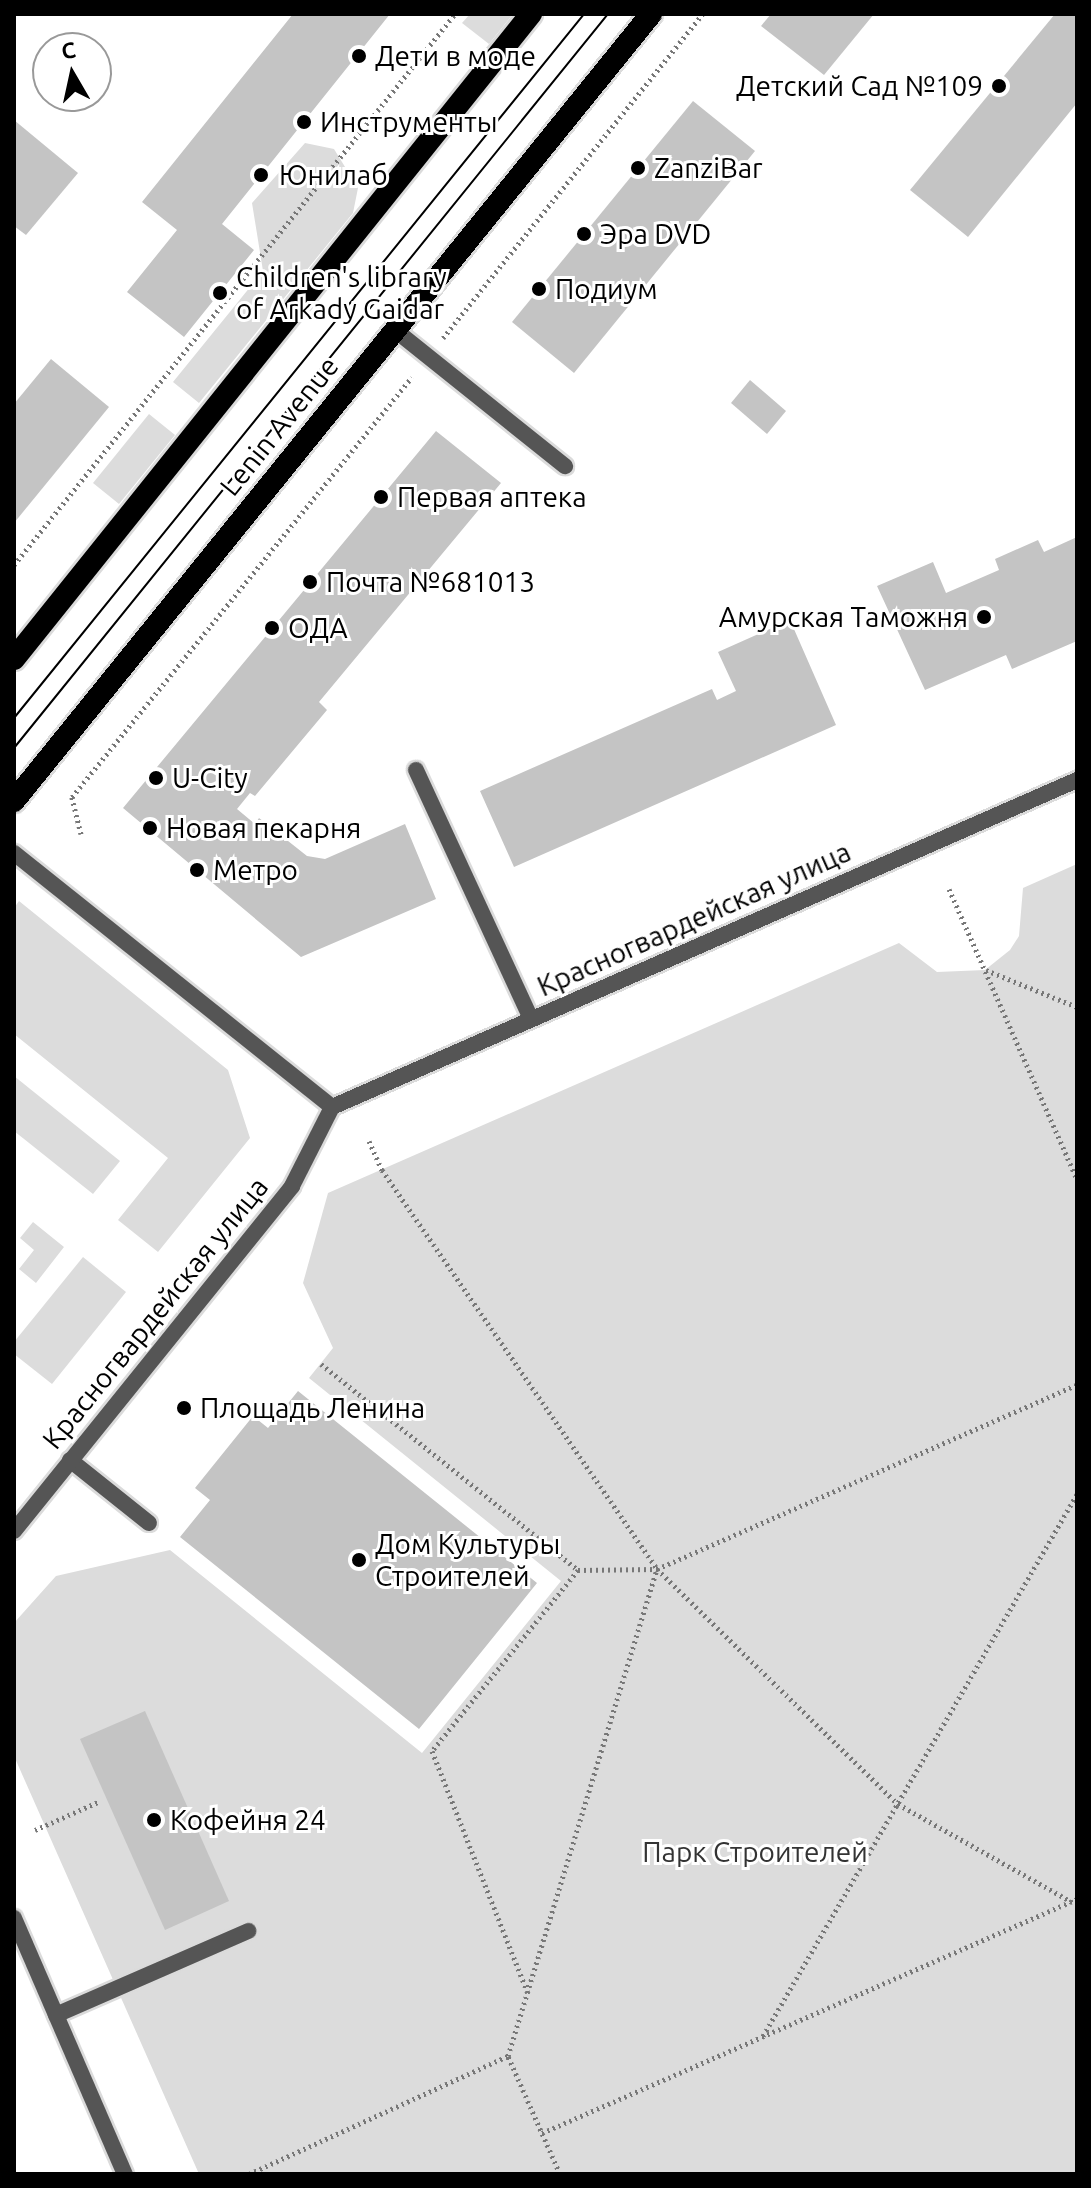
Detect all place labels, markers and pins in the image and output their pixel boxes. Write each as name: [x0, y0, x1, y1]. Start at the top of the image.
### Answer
place label: Дети в моде: [375, 39, 536, 73]
marker: Дети в моде: [350, 47, 368, 65]
place label: Детский Сад №109: [736, 69, 983, 103]
marker: Детский Сад №109: [990, 77, 1008, 95]
place label: Инструменты: [320, 105, 497, 139]
marker: Инструменты: [295, 113, 313, 131]
place label: ZanziBar: [654, 151, 763, 185]
place label: Юнилаб: [279, 158, 388, 192]
marker: ZanziBar: [629, 159, 647, 177]
marker: Юнилаб: [250, 164, 272, 186]
place label: Эра DVD: [600, 217, 711, 251]
marker: Эра DVD: [575, 225, 593, 243]
place label: Children's library of Arkady Gaidar: [236, 260, 447, 326]
place label: Подиум: [555, 272, 658, 306]
marker: Подиум: [530, 280, 548, 298]
marker: Children's library of Arkady Gaidar: [211, 284, 229, 302]
place label: Первая аптека: [397, 480, 587, 514]
marker: Первая аптека: [372, 488, 390, 506]
place label: Почта №681013: [326, 565, 535, 599]
marker: Почта №681013: [301, 573, 319, 591]
place label: Амурская Таможня: [719, 600, 968, 634]
marker: Амурская Таможня: [975, 608, 993, 626]
place label: ОДА: [288, 611, 348, 645]
marker: ОДА: [263, 619, 281, 637]
place label: U-City: [172, 761, 248, 795]
marker: U-City: [147, 769, 165, 787]
place label: Новая пекарня: [166, 811, 361, 845]
marker: Новая пекарня: [141, 819, 159, 837]
place label: Метро: [213, 853, 298, 887]
marker: Метро: [188, 861, 206, 879]
place label: Площадь Ленина: [200, 1391, 425, 1425]
marker: Площадь Ленина: [175, 1399, 193, 1417]
place label: Дом Культуры Строителей: [375, 1527, 560, 1593]
marker: Дом Культуры Строителей: [350, 1551, 368, 1569]
place label: Кофейня 24: [170, 1803, 326, 1837]
marker: Кофейня 24: [145, 1811, 163, 1829]

